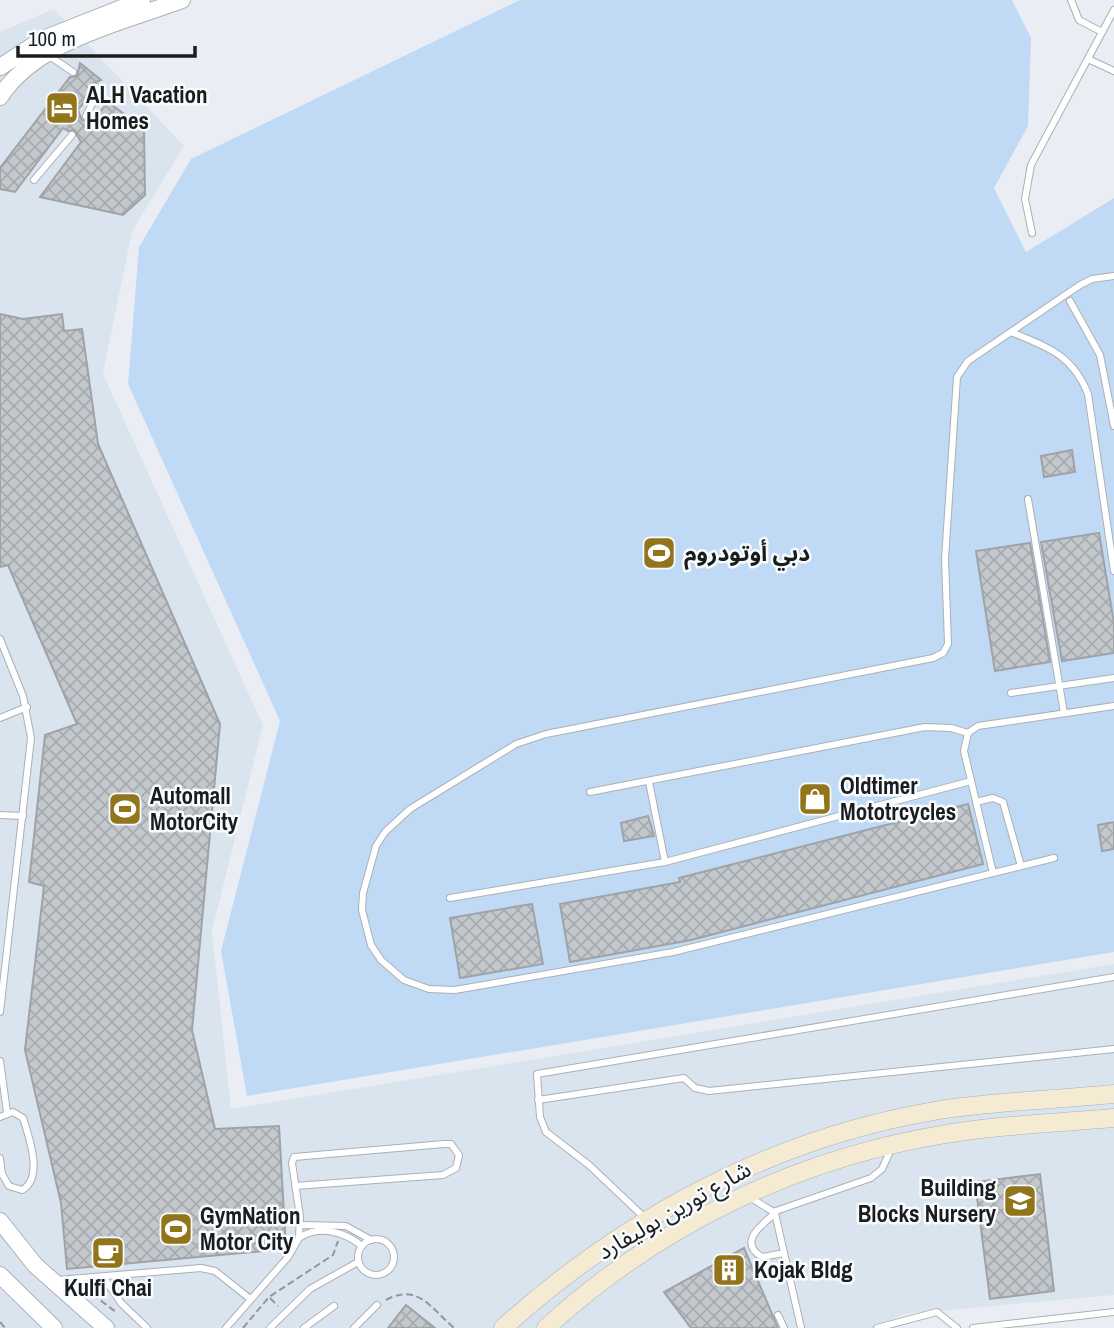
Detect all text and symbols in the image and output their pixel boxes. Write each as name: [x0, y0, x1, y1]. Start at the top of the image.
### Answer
scale bar: [18, 14, 194, 58]
text: 100 m: [28, 24, 76, 53]
place label: ALH Vacation Homes: [86, 79, 208, 136]
hotel icon: ALH Vacation Homes: [43, 89, 81, 127]
sports icon: دبي أوتودروم: [640, 534, 678, 572]
place label: دبي أوتودروم: [684, 537, 810, 571]
place label: Oldtimer Mototrcycles: [840, 770, 956, 827]
place label: Automall MotorCity: [150, 780, 239, 837]
shop icon: Oldtimer Mototrcycles: [796, 780, 834, 818]
sports icon: Automall MotorCity: [106, 790, 144, 828]
street label: شارع تورين بوليفارد: [591, 1153, 757, 1268]
place label: Building Blocks Nursery: [858, 1172, 997, 1229]
school or university icon: Building Blocks Nursery: [1001, 1182, 1039, 1220]
place label: GymNation Motor City: [200, 1200, 301, 1257]
sports icon: GymNation Motor City: [157, 1210, 195, 1248]
cafe icon: Kulfi Chai: [89, 1234, 127, 1272]
building icon: Kojak Bldg: [710, 1251, 748, 1289]
place label: Kojak Bldg: [754, 1254, 853, 1285]
place label: Kulfi Chai: [64, 1272, 152, 1303]

